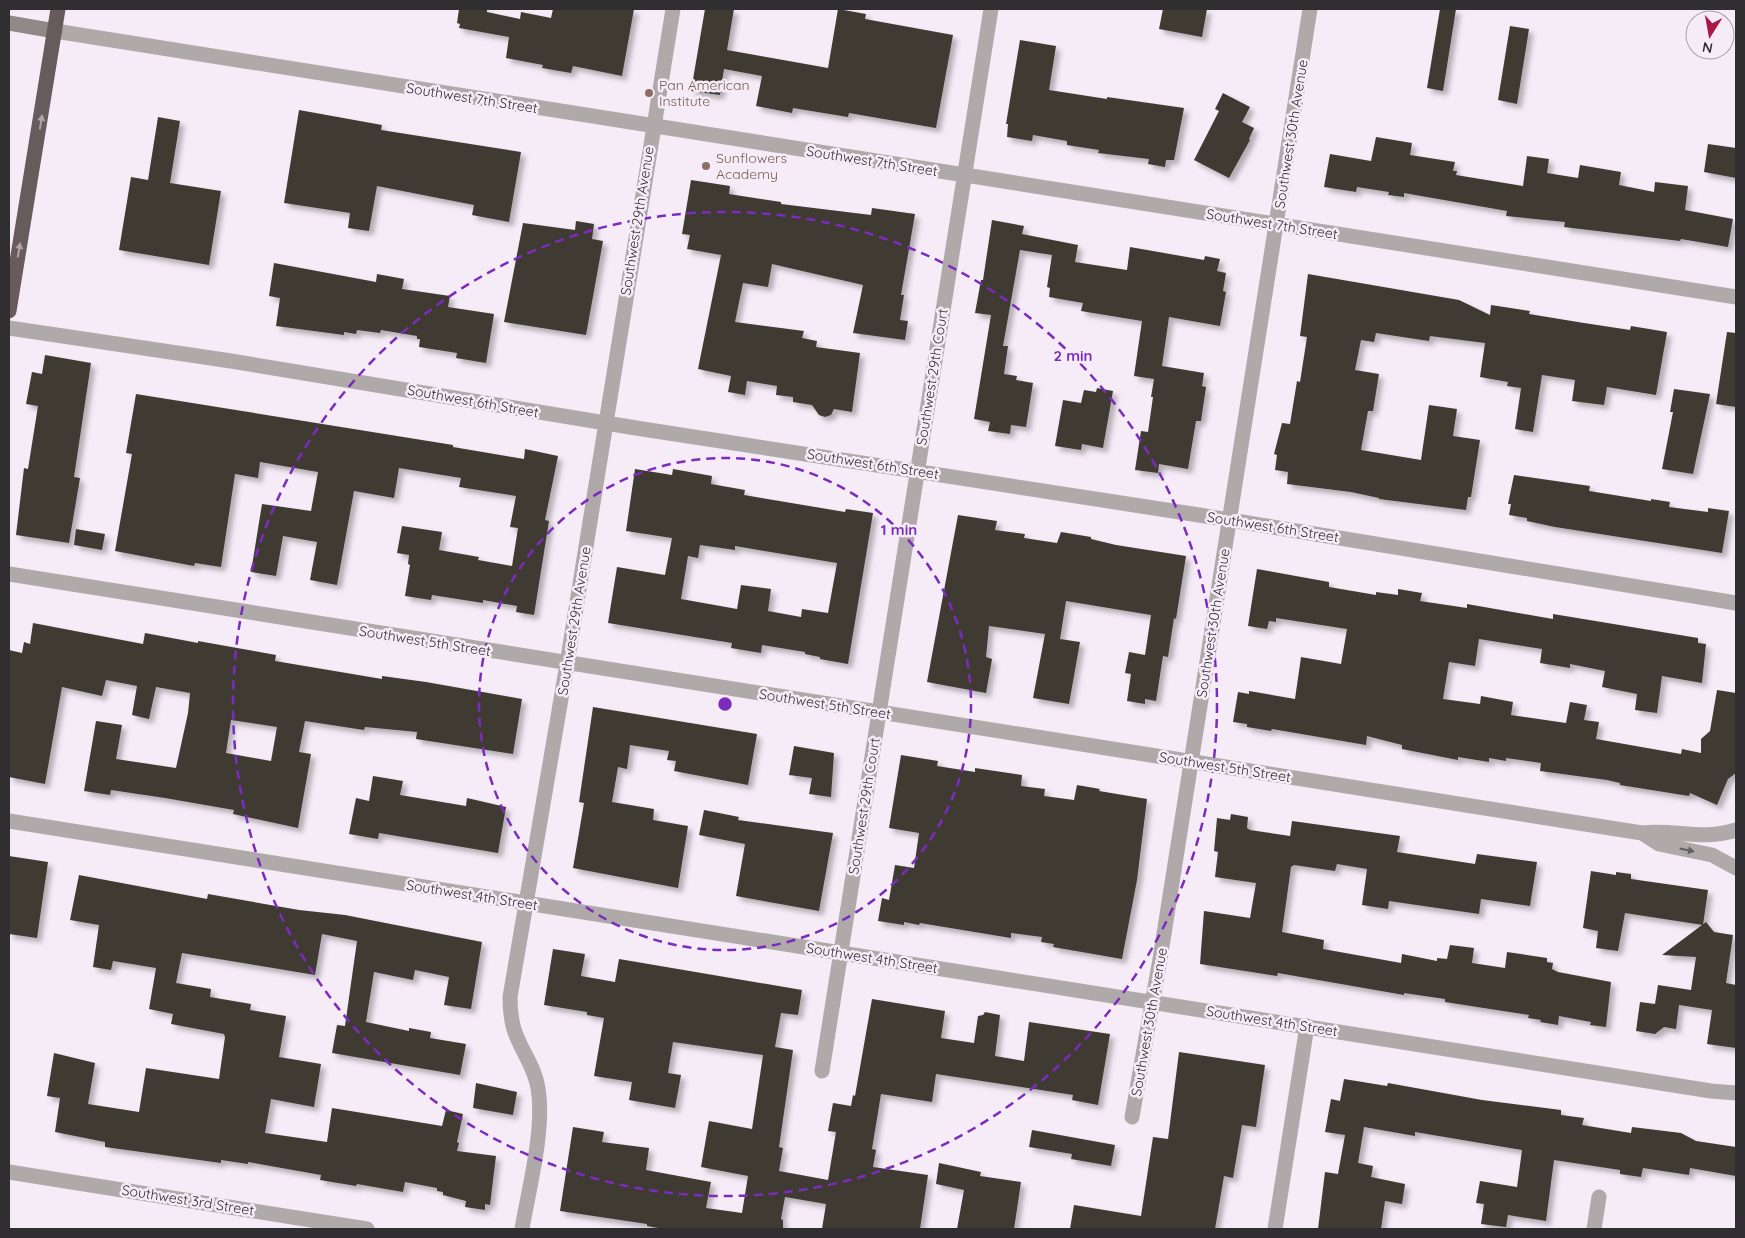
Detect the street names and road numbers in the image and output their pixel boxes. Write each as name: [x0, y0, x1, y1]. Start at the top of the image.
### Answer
street label: Southwest 30th Avenue: [1270, 58, 1312, 210]
street label: Southwest 7th Street: [405, 79, 539, 117]
street label: Southwest 7th Street: [805, 142, 939, 180]
street label: Southwest 29th Avenue: [616, 145, 658, 297]
street label: Southwest 7th Street: [1205, 205, 1339, 243]
street label: Southwest 29th Court: [912, 307, 952, 447]
street label: Southwest 6th Street: [406, 381, 540, 421]
street label: Southwest 6th Street: [806, 445, 940, 483]
street label: Southwest 6th Street: [1206, 508, 1340, 546]
street label: Southwest 29th Avenue: [553, 545, 595, 697]
street label: Southwest 30th Avenue: [1192, 547, 1234, 699]
street label: Southwest 5th Street: [358, 622, 492, 660]
street label: Southwest 5th Street: [758, 685, 892, 723]
street label: Southwest 29th Court: [844, 736, 884, 876]
street label: Southwest 5th Street: [1158, 748, 1292, 786]
street label: Southwest 4th Street: [405, 876, 539, 914]
street label: Southwest 4th Street: [805, 939, 939, 977]
street label: Southwest 30th Avenue: [1127, 946, 1171, 1098]
street label: Southwest 4th Street: [1205, 1002, 1339, 1040]
street label: Southwest 3rd Street: [121, 1181, 256, 1219]

